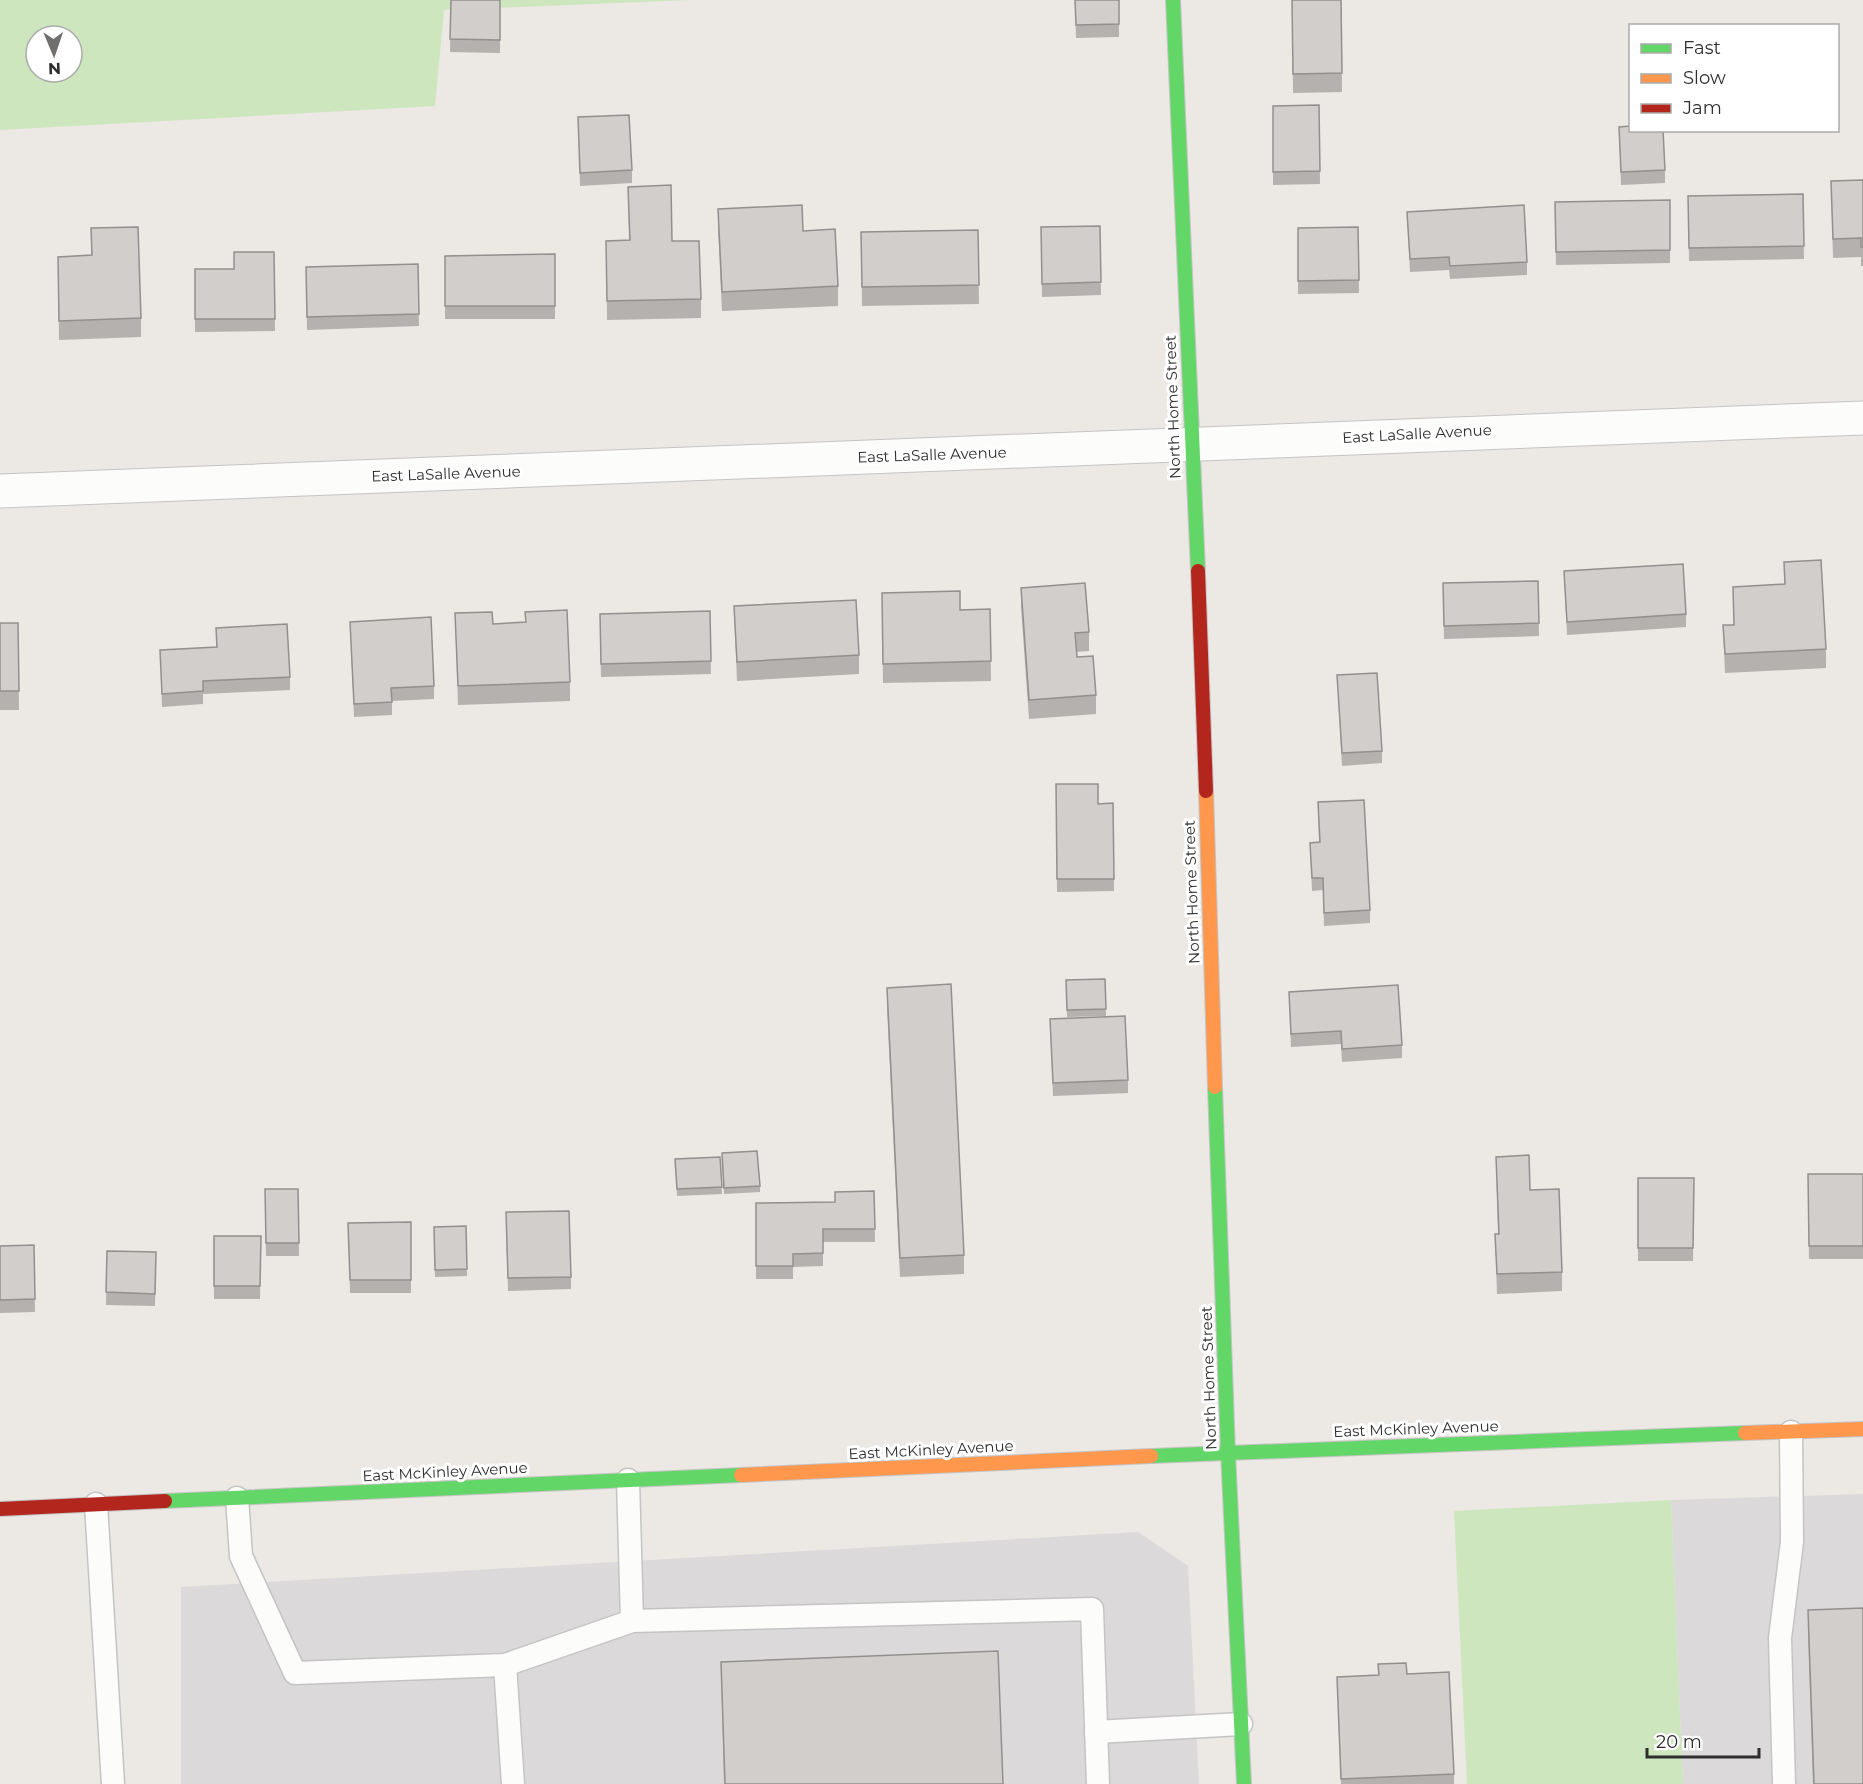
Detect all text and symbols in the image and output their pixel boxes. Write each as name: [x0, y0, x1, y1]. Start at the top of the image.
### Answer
north arrow: [24, 24, 84, 84]
legend: [1629, 24, 1839, 132]
text: Fast: [1683, 37, 1721, 59]
text: N: [48, 59, 61, 78]
text: Slow: [1683, 67, 1726, 89]
text: Jam: [1682, 97, 1722, 119]
street label: North Home Street: [1160, 335, 1185, 479]
street label: East LaSalle Avenue: [1342, 420, 1492, 447]
street label: East LaSalle Avenue: [857, 442, 1007, 467]
street label: East LaSalle Avenue: [371, 461, 521, 486]
street label: North Home Street: [1179, 820, 1204, 964]
street label: North Home Street: [1196, 1306, 1221, 1450]
street label: East McKinley Avenue: [1333, 1416, 1499, 1441]
street label: East McKinley Avenue: [848, 1436, 1014, 1463]
street label: East McKinley Avenue: [362, 1458, 528, 1485]
scale bar: [1647, 1721, 1760, 1759]
text: 20 m: [1656, 1731, 1702, 1753]

